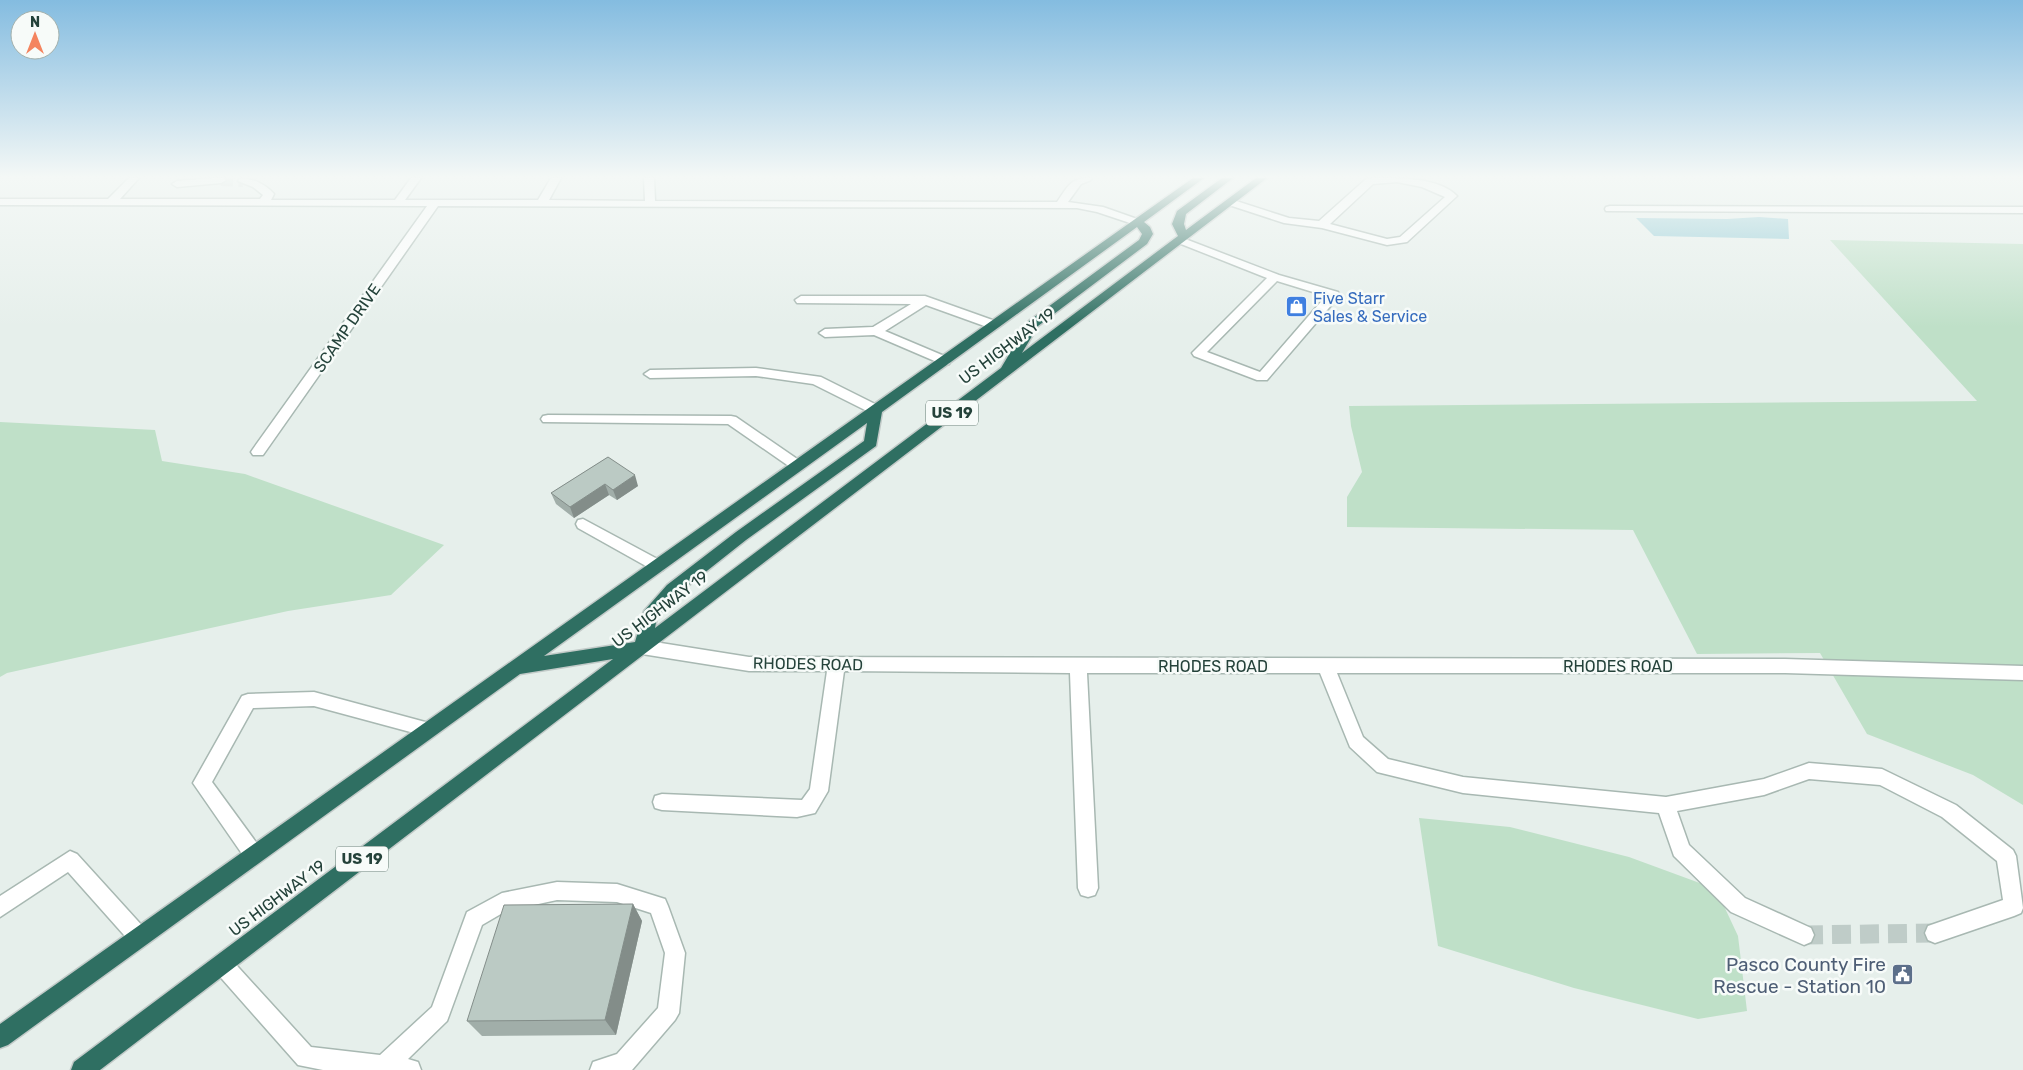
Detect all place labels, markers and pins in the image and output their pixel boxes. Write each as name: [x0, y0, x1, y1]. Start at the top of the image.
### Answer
place label: Five Starr Sales & Service: [1313, 289, 1427, 326]
shop icon: Five Starr Sales & Service: [1285, 295, 1309, 319]
place label: Pasco County Fire Rescue - Station 10: [1713, 953, 1886, 998]
public building icon: Pasco County Fire Rescue - Station 10: [1890, 963, 1914, 987]

